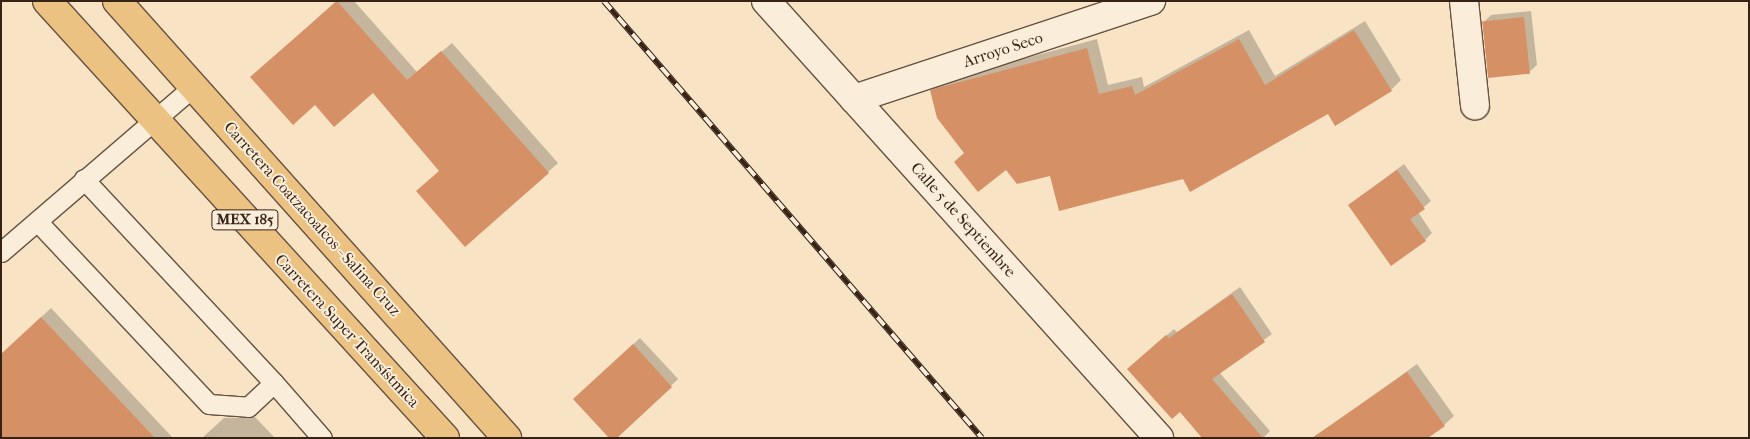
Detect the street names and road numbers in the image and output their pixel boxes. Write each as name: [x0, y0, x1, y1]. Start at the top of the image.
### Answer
street label: Arroyo Seco: [961, 28, 1045, 72]
street label: Carretera Coatzacoalcos - Salina Cruz: [220, 118, 404, 320]
street label: Calle 5 de Septiembre: [906, 159, 1020, 281]
road number: MEX 185: [211, 208, 279, 232]
street label: Carretera Super Transístmica: [271, 250, 423, 412]

